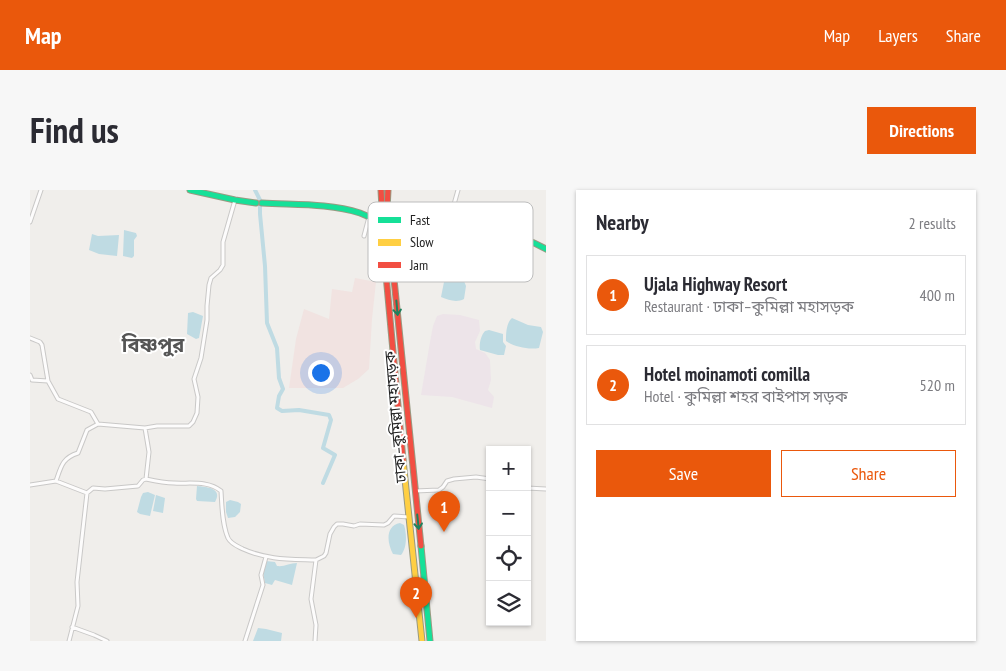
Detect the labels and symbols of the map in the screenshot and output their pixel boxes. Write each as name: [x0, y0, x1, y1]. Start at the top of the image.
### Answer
legend: [368, 202, 533, 282]
text: Fast: [410, 211, 430, 229]
text: Slow: [410, 233, 434, 251]
text: Jam: [409, 256, 428, 274]
one-way arrow: [392, 300, 402, 316]
district label: বিষ্ণপুর: [121, 332, 185, 358]
street label: ঢাকা–কুমিল্লা মহাসড়ক: [380, 350, 410, 485]
your location: [308, 360, 334, 386]
pin: 1: [428, 491, 460, 532]
one-way arrow: [413, 514, 423, 530]
pin: 2: [400, 577, 432, 618]

